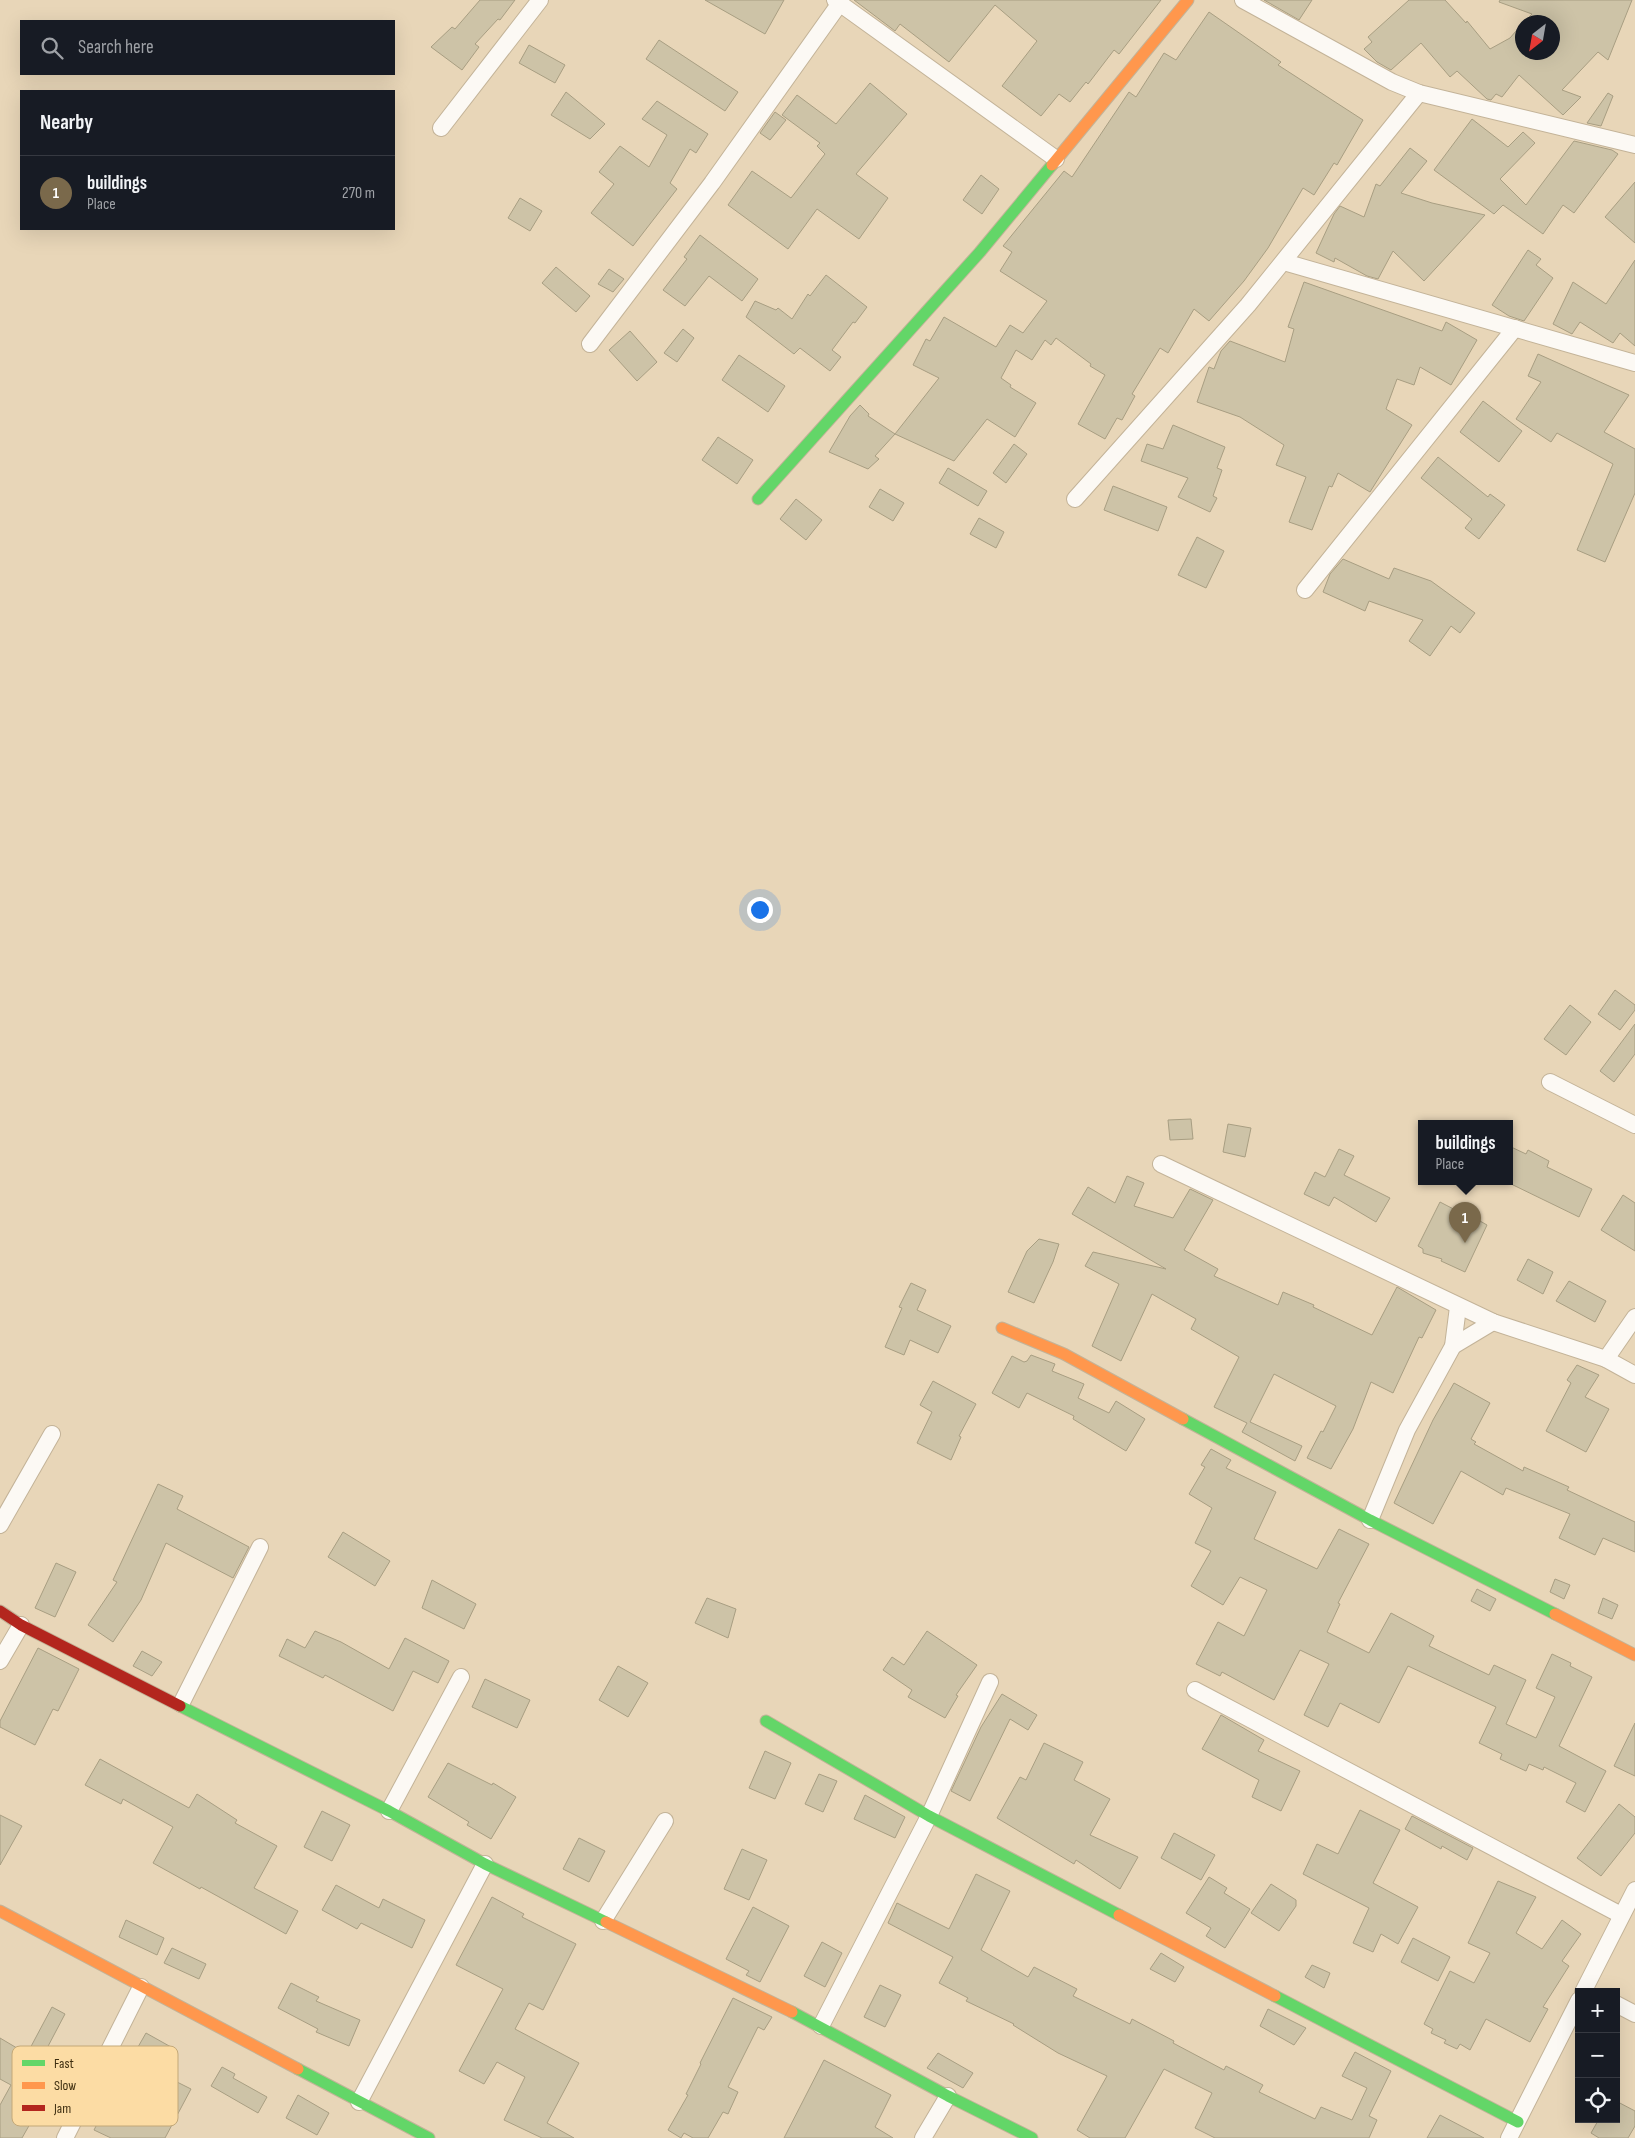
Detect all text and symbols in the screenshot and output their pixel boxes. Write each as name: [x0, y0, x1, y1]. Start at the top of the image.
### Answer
north arrow: [1515, 15, 1560, 60]
search box: [20, 20, 395, 75]
icon: search: [38, 34, 66, 62]
text: Search here: [78, 36, 154, 59]
text: Nearby: [40, 110, 93, 135]
text: buildings: [87, 172, 147, 195]
text: 1: [53, 184, 59, 203]
text: 270 m: [342, 184, 375, 203]
text: Place: [87, 195, 116, 214]
your location: [747, 897, 773, 923]
popup: [1418, 1120, 1513, 1185]
text: buildings: [1435, 1132, 1496, 1155]
text: Place: [1435, 1155, 1464, 1174]
pin: 1: [1449, 1202, 1481, 1243]
map controls: [1575, 1988, 1620, 2123]
button: +: [1575, 1988, 1620, 2033]
button: −: [1575, 2033, 1620, 2078]
legend: [12, 2046, 178, 2126]
text: Fast: [54, 2055, 74, 2072]
text: Slow: [54, 2077, 76, 2094]
button: locate: [1575, 2078, 1620, 2123]
text: Jam: [53, 2100, 71, 2117]

